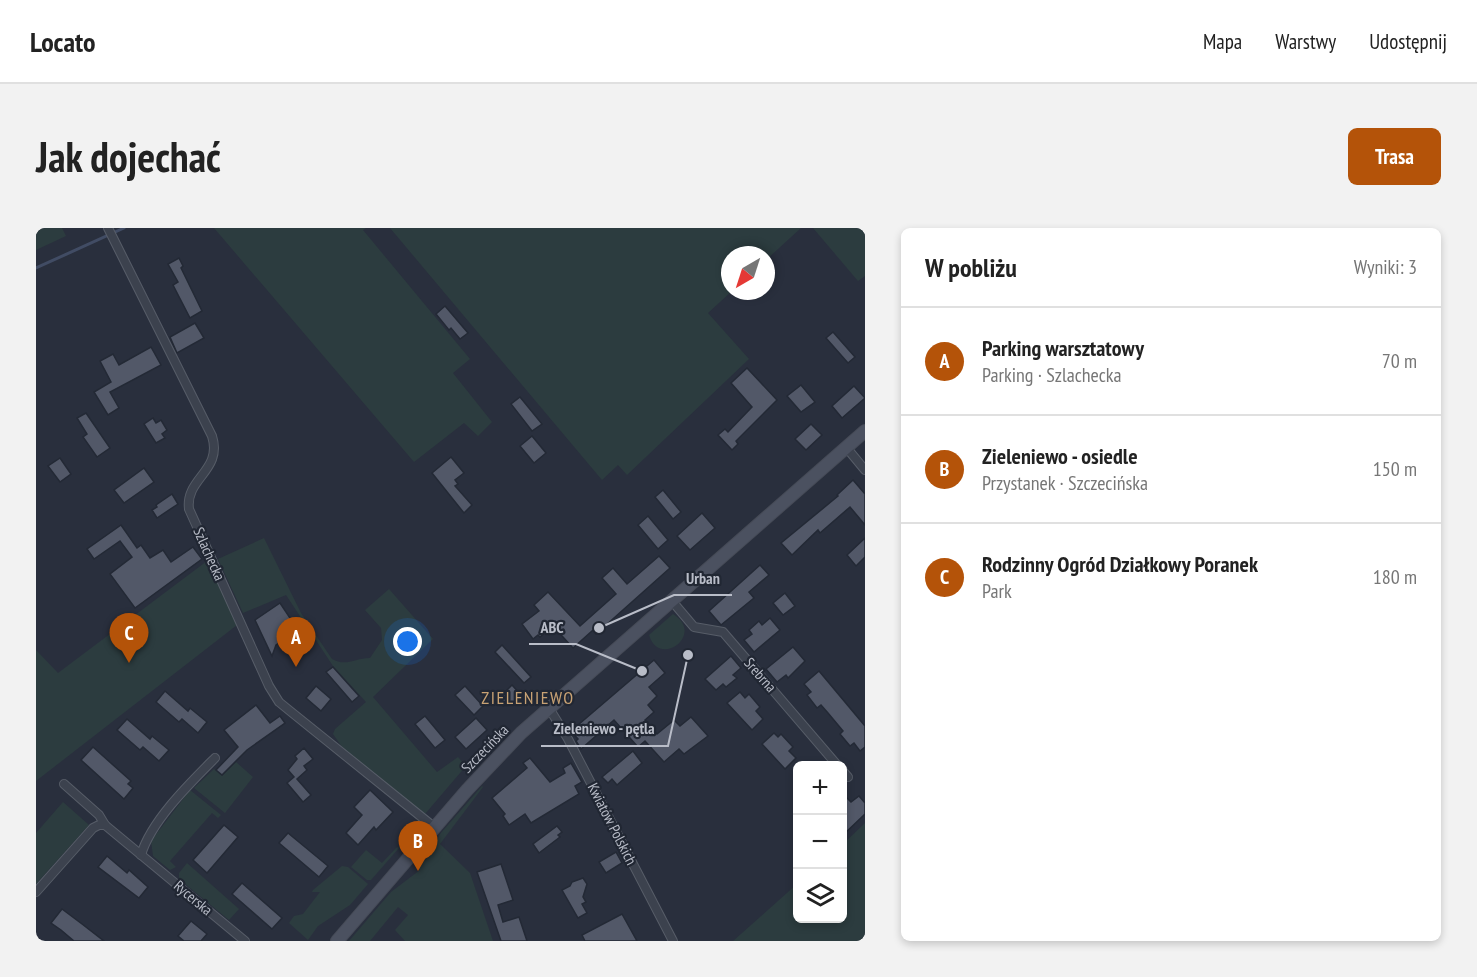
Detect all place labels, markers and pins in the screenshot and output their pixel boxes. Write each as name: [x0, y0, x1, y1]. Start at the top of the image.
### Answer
callout: Urban: [674, 561, 732, 595]
callout: ABC: [529, 610, 576, 644]
pin: C: [110, 614, 148, 663]
pin: A: [276, 618, 316, 667]
callout: Zieleniewo - pętla: [541, 712, 668, 746]
pin: B: [398, 822, 437, 871]

